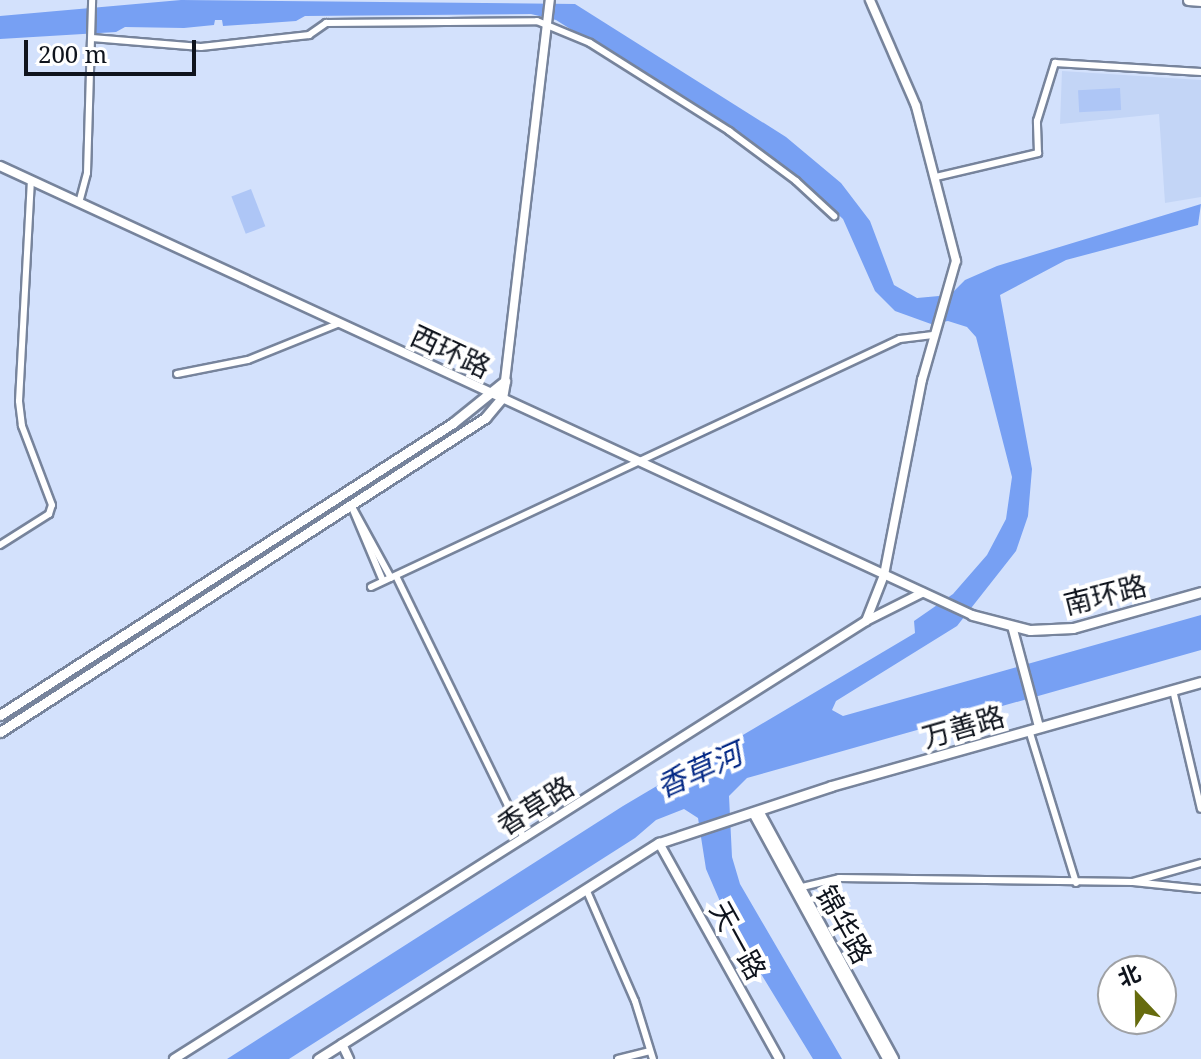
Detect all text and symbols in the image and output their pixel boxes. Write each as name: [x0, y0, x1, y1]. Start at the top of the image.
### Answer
scale bar: [28, 24, 200, 74]
text: 200 m: [38, 37, 107, 70]
street label: 西环路: [406, 318, 496, 384]
street label: 南环路: [1060, 568, 1150, 620]
street label: 万善路: [918, 698, 1008, 754]
water label: 香草河: [651, 735, 747, 805]
street label: 香草路: [490, 768, 580, 842]
street label: 锦华路: [810, 879, 880, 969]
street label: 天一路: [704, 895, 774, 985]
north arrow: [1097, 955, 1177, 1035]
text: 北: [1113, 957, 1145, 993]

